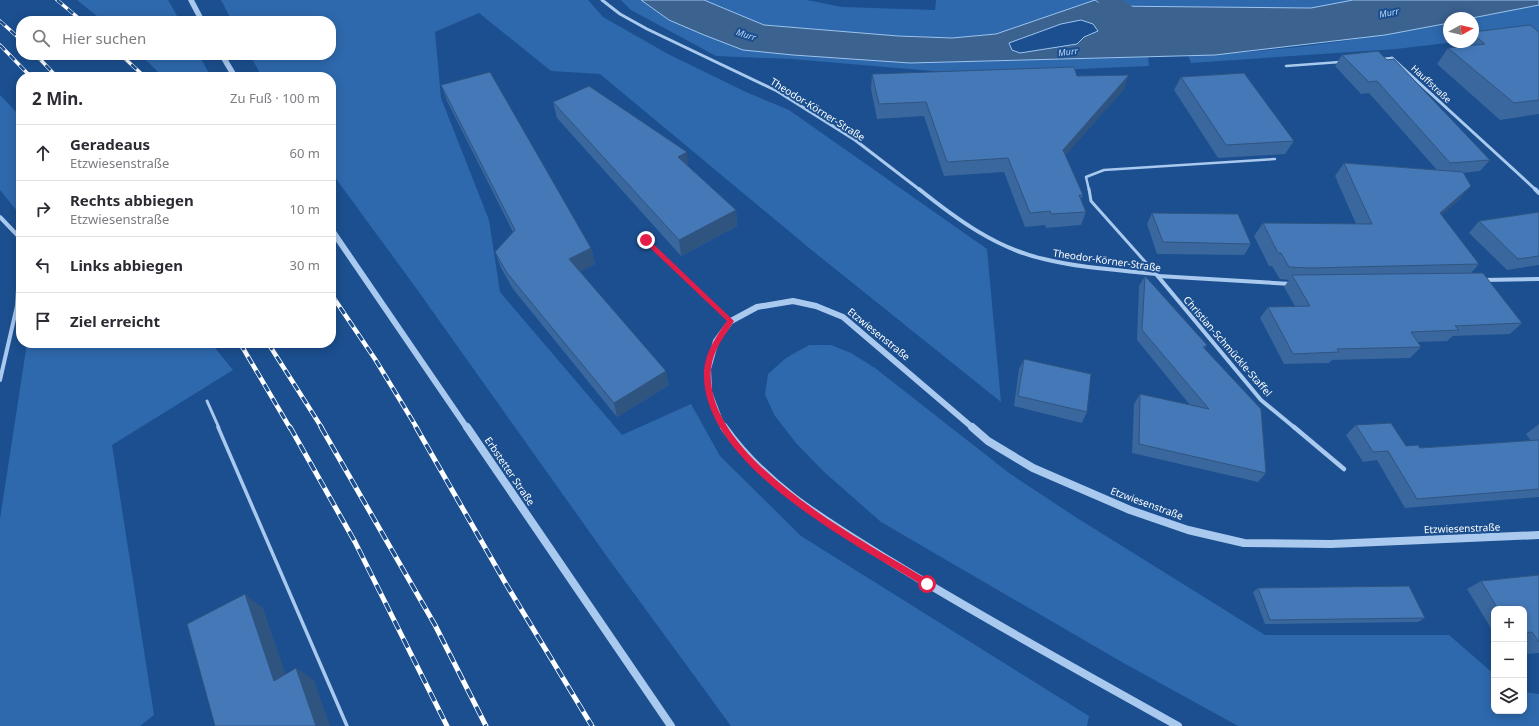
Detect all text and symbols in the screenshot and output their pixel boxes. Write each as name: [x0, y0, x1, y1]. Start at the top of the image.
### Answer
water label: Murr: [1378, 4, 1400, 21]
north arrow: [1443, 12, 1479, 48]
search box: [16, 16, 336, 60]
water label: Murr: [735, 25, 758, 44]
icon: search: [30, 27, 52, 49]
text: Hier suchen: [62, 28, 146, 48]
water label: Murr: [1057, 44, 1079, 59]
street label: Hauffstraße: [1408, 62, 1454, 106]
street label: Theodor-Körner-Straße: [768, 74, 868, 144]
text: 2 Min.: [32, 87, 83, 110]
text: Zu Fuß · 100 m: [230, 89, 320, 107]
text: Geradeaus: [70, 134, 150, 154]
icon: ahead: [32, 142, 54, 164]
text: 60 m: [290, 144, 320, 162]
text: Etzwiesenstraße: [70, 154, 169, 172]
text: Rechts abbiegen: [70, 190, 194, 210]
icon: right: [32, 198, 54, 220]
text: 10 m: [290, 200, 320, 218]
text: Etzwiesenstraße: [70, 210, 169, 228]
route end: [637, 231, 655, 249]
street label: Theodor-Körner-Straße: [1052, 245, 1162, 275]
icon: left: [32, 254, 54, 276]
text: Links abbiegen: [70, 255, 183, 275]
text: 30 m: [290, 256, 320, 274]
street label: Christian-Schmückle-Staffel: [1181, 293, 1275, 399]
street label: Etzwiesenstraße: [845, 305, 913, 364]
icon: arrive: [32, 310, 54, 332]
text: Ziel erreicht: [70, 311, 160, 331]
street label: Erbstetter Straße: [482, 434, 538, 508]
street label: Etzwiesenstraße: [1109, 483, 1186, 523]
street label: Etzwiesenstraße: [1424, 520, 1501, 536]
route start: [918, 575, 936, 593]
map controls: [1491, 606, 1527, 714]
button: +: [1491, 606, 1527, 642]
button: −: [1491, 642, 1527, 678]
button: layers: [1491, 678, 1527, 714]

